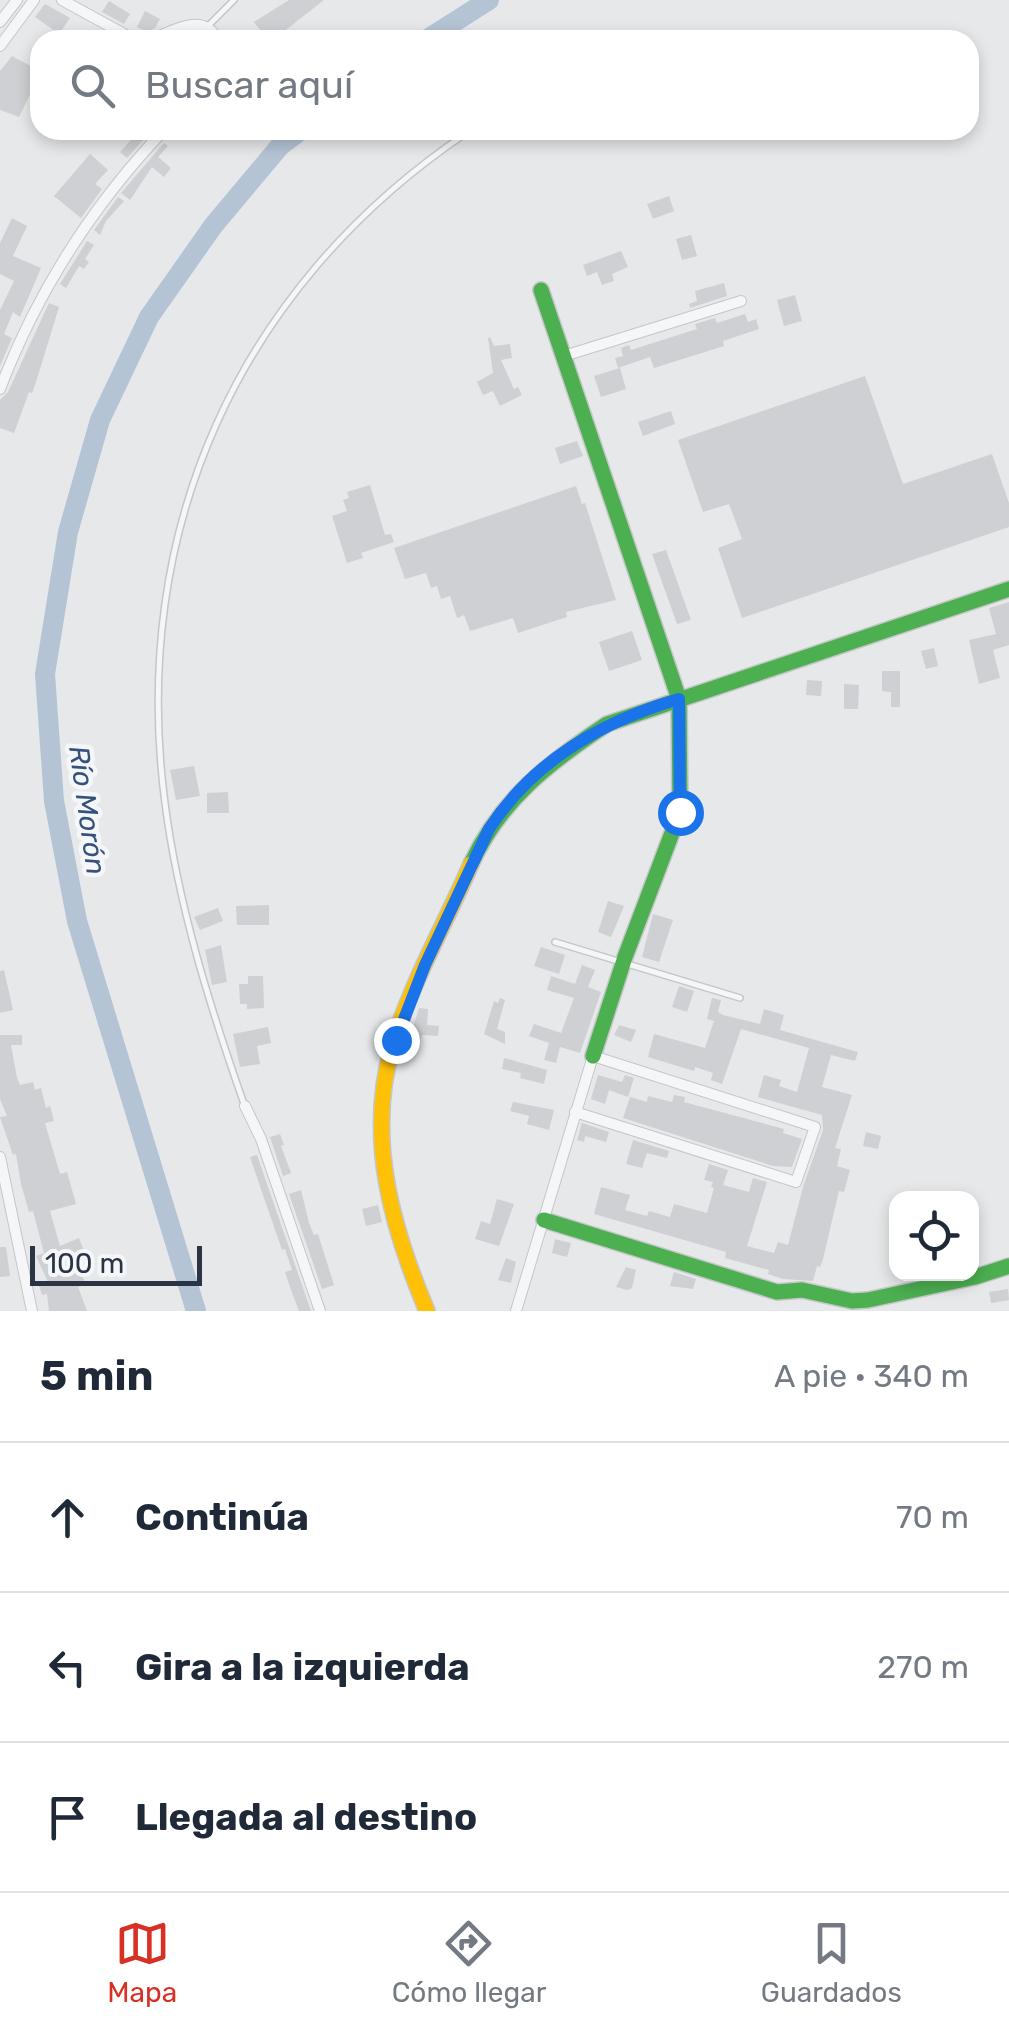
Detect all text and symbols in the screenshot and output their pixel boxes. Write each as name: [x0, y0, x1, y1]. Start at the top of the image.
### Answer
search box: [30, 30, 979, 140]
icon: search: [65, 58, 120, 113]
text: Buscar aquí: [145, 62, 353, 108]
water label: Río Morón: [62, 743, 113, 877]
route start: [658, 790, 704, 836]
route end: [374, 1018, 420, 1064]
map controls: [889, 1191, 979, 1281]
button: locate: [889, 1191, 979, 1281]
scale bar: [30, 1241, 202, 1286]
text: 100 m: [45, 1247, 124, 1280]
text: 5 min: [40, 1351, 154, 1401]
text: A pie · 340 m: [774, 1357, 969, 1395]
icon: ahead: [40, 1490, 95, 1545]
text: Continúa: [135, 1494, 309, 1540]
text: 70 m: [896, 1498, 969, 1536]
icon: left: [40, 1640, 95, 1695]
text: Gira a la izquierda: [135, 1644, 470, 1690]
text: 270 m: [877, 1648, 969, 1686]
icon: arrive: [40, 1790, 95, 1845]
text: Llegada al destino: [135, 1794, 477, 1840]
tab: Mapa: [107, 1916, 177, 2009]
tab: Cómo llegar: [392, 1916, 546, 2009]
tab: Guardados: [761, 1916, 902, 2009]

